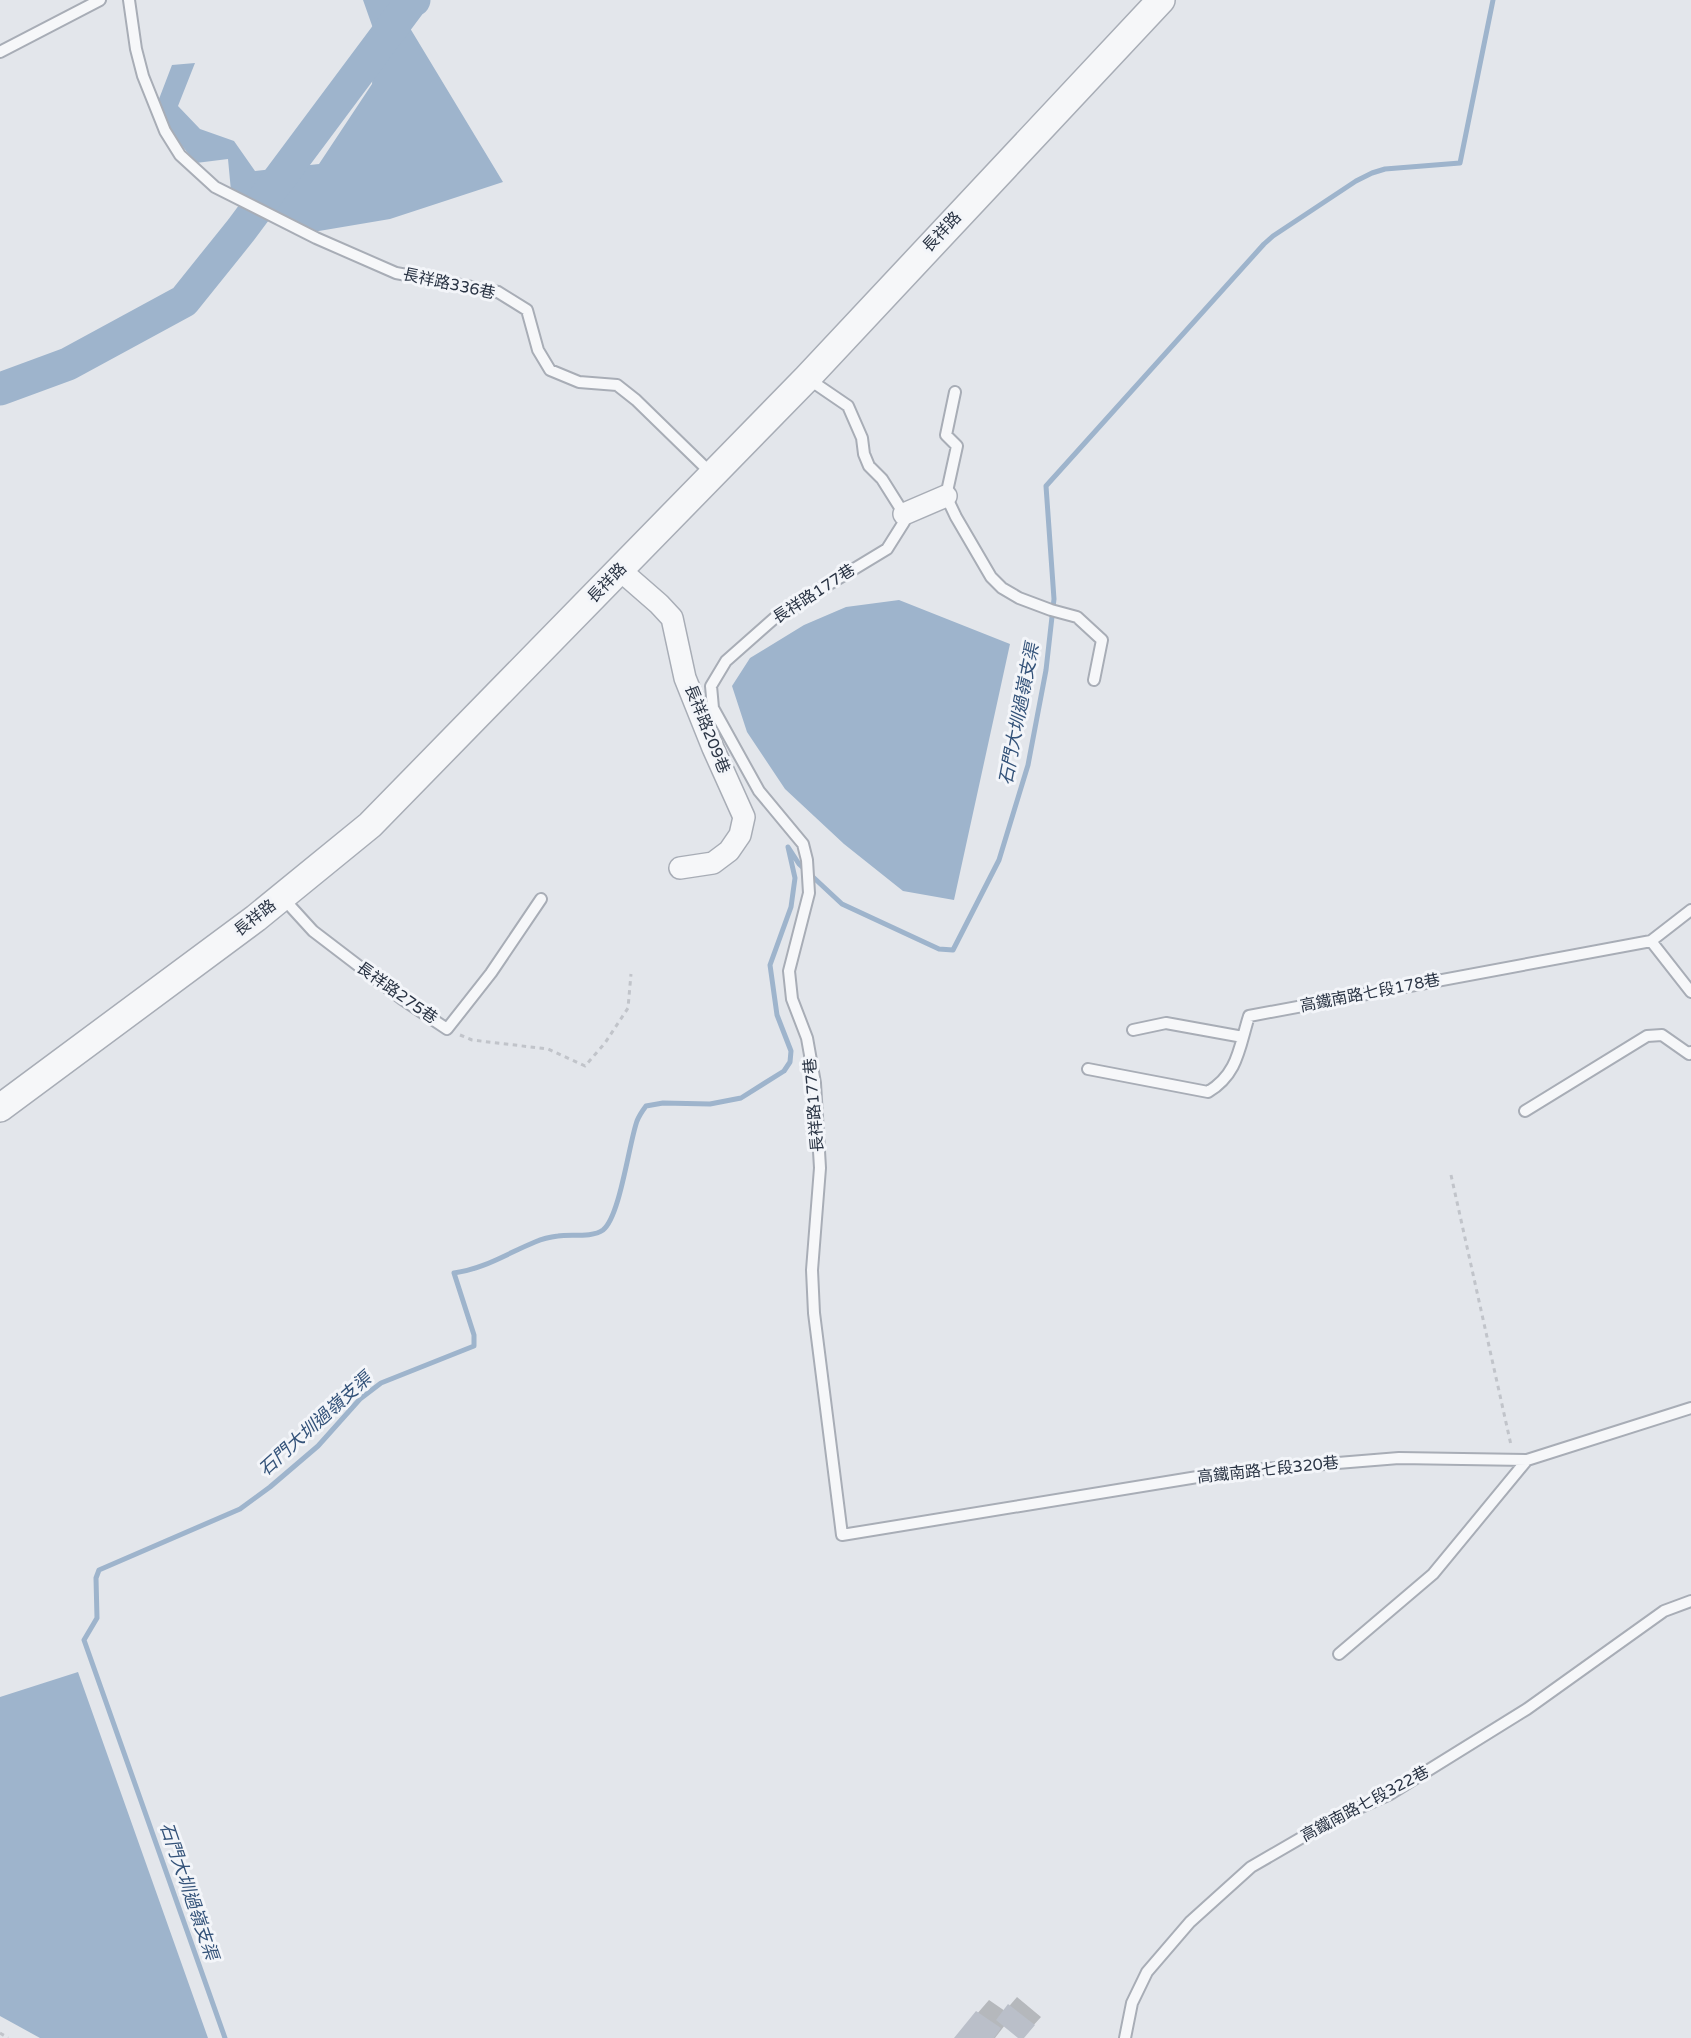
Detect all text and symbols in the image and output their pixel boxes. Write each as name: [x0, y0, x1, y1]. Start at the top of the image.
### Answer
street label: 長祥路: [918, 208, 966, 256]
street label: 長祥路336巷: [401, 264, 497, 304]
street label: 長祥路: [583, 559, 631, 607]
street label: 長祥路177巷: [769, 560, 859, 628]
water label: 石門大圳過嶺支渠: [994, 638, 1044, 787]
street label: 長祥路209巷: [680, 682, 734, 776]
street label: 長祥路: [230, 895, 280, 941]
street label: 長祥路275巷: [353, 958, 441, 1028]
street label: 高鐵南路七段178巷: [1298, 970, 1442, 1016]
street label: 長祥路177巷: [800, 1057, 828, 1153]
water label: 石門大圳過嶺支渠: [254, 1366, 378, 1480]
street label: 高鐵南路七段320巷: [1196, 1453, 1340, 1487]
street label: 高鐵南路七段322巷: [1298, 1762, 1432, 1846]
water label: 石門大圳過嶺支渠: [155, 1819, 224, 1965]

